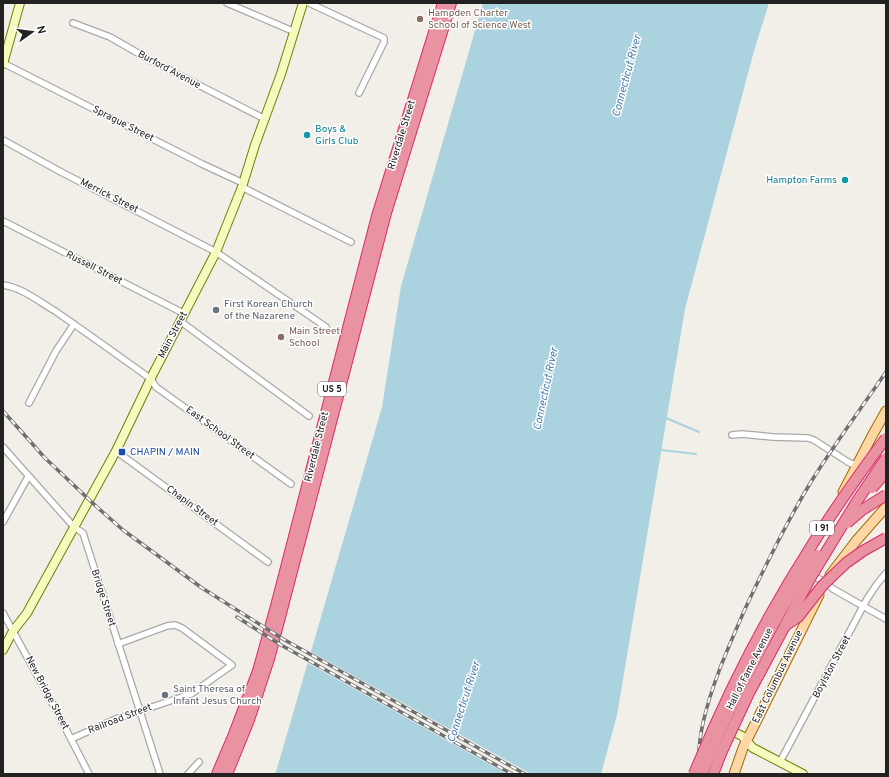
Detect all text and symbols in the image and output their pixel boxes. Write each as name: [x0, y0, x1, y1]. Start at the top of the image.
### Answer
place label: Hampden Charter School of Science West: [428, 7, 531, 32]
north arrow: [12, 12, 52, 52]
marker: Hampden Charter School of Science West: [415, 14, 425, 24]
text: N: [33, 24, 48, 35]
water label: Connecticut River: [609, 33, 645, 119]
street label: Burford Avenue: [135, 48, 203, 92]
street label: Riverdale Street: [385, 98, 419, 171]
street label: Sprague Street: [90, 103, 156, 145]
place label: Boys & Girls Club: [315, 123, 359, 148]
marker: Boys & Girls Club: [302, 130, 312, 140]
place label: Hampton Farms: [766, 174, 837, 187]
marker: Hampton Farms: [840, 175, 850, 185]
street label: Merrick Street: [78, 176, 141, 216]
street label: Russell Street: [63, 248, 125, 288]
place label: First Korean Church of the Nazarene: [224, 298, 313, 323]
marker: First Korean Church of the Nazarene: [211, 305, 221, 315]
street label: Main Street: [155, 309, 191, 361]
place label: Main Street School: [289, 325, 340, 350]
marker: Main Street School: [276, 332, 286, 342]
water label: Connecticut River: [530, 346, 562, 432]
road number: US 5: [318, 382, 346, 396]
street label: East School Street: [183, 404, 257, 463]
street label: Riverdale Street: [302, 410, 332, 484]
place label: CHAPIN / MAIN: [130, 446, 200, 459]
marker: CHAPIN / MAIN: [117, 447, 127, 457]
street label: Chapin Street: [163, 483, 221, 529]
road number: I 91: [810, 521, 834, 535]
street label: Bridge Street: [88, 568, 118, 628]
street label: Hall of Fame Avenue: [724, 626, 776, 712]
street label: East Columbus Avenue: [750, 628, 806, 726]
street label: Boylston Street: [810, 633, 854, 701]
street label: New Bridge Street: [22, 654, 72, 732]
water label: Connecticut River: [444, 659, 484, 744]
place label: Saint Theresa of Infant Jesus Church: [173, 683, 262, 708]
marker: Saint Theresa of Infant Jesus Church: [160, 690, 170, 700]
street label: Railroad Street: [86, 701, 154, 737]

